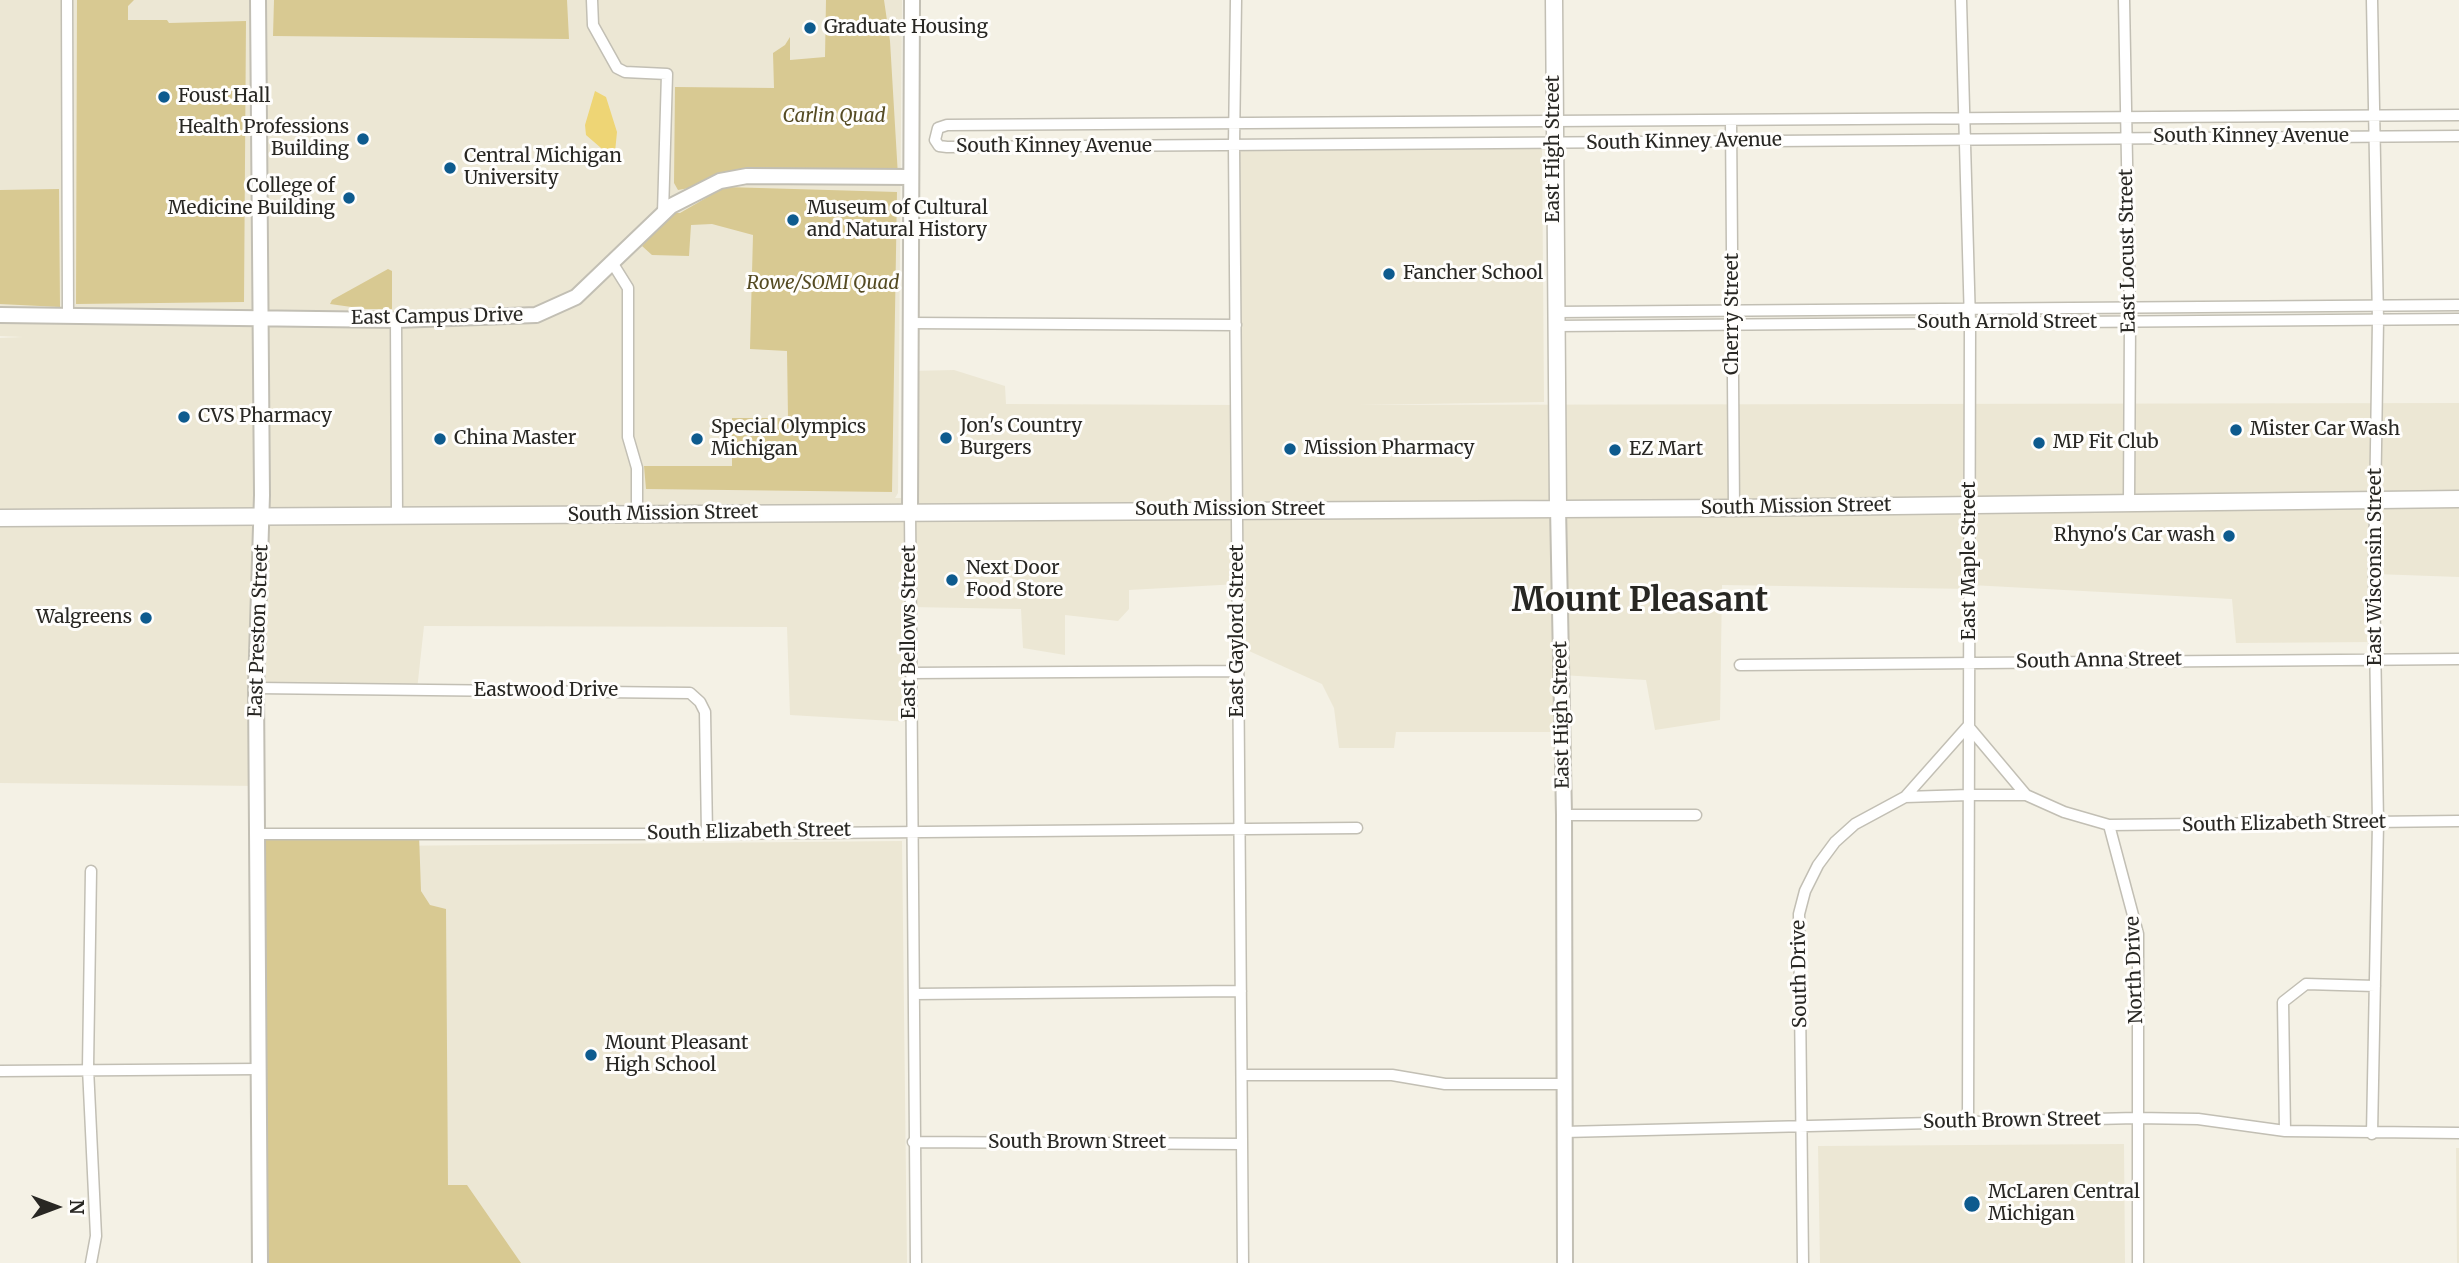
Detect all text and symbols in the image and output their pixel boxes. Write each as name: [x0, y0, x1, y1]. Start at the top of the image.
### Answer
place label: Graduate Housing: [824, 17, 988, 39]
marker: Graduate Housing: [802, 20, 818, 36]
street label: East High Street: [1543, 75, 1565, 223]
place label: Foust Hall: [178, 86, 270, 108]
marker: Foust Hall: [156, 89, 172, 105]
park label: Carlin Quad: [782, 106, 886, 128]
place label: Health Professions Building: [178, 117, 349, 161]
street label: South Kinney Avenue: [2153, 126, 2349, 148]
street label: South Kinney Avenue: [1586, 129, 1782, 155]
marker: Health Professions Building: [355, 131, 371, 147]
street label: South Kinney Avenue: [956, 136, 1152, 158]
place label: Central Michigan University: [464, 146, 622, 190]
marker: Central Michigan University: [442, 160, 458, 176]
street label: East Locust Street: [2115, 168, 2141, 334]
place label: College of Medicine Building: [168, 176, 335, 220]
marker: College of Medicine Building: [341, 190, 357, 206]
place label: Museum of Cultural and Natural History: [807, 198, 988, 242]
marker: Museum of Cultural and Natural History: [785, 212, 801, 228]
street label: Cherry Street: [1722, 253, 1744, 375]
place label: Fancher School: [1403, 263, 1543, 285]
marker: Fancher School: [1381, 266, 1397, 282]
park label: Rowe/SOMI Quad: [747, 273, 899, 295]
street label: East Campus Drive: [351, 304, 523, 330]
street label: South Arnold Street: [1917, 312, 2097, 334]
place label: CVS Pharmacy: [198, 406, 332, 428]
marker: CVS Pharmacy: [176, 409, 192, 425]
place label: Jon's Country Burgers: [960, 416, 1082, 460]
place label: Special Olympics Michigan: [711, 417, 866, 461]
place label: Mister Car Wash: [2250, 419, 2400, 441]
marker: Mister Car Wash: [2228, 422, 2244, 438]
place label: China Master: [454, 428, 576, 450]
marker: Jon's Country Burgers: [938, 430, 954, 446]
marker: China Master: [432, 431, 448, 447]
marker: Special Olympics Michigan: [689, 431, 705, 447]
place label: MP Fit Club: [2053, 432, 2159, 454]
marker: MP Fit Club: [2031, 435, 2047, 451]
place label: Mission Pharmacy: [1304, 438, 1475, 460]
place label: EZ Mart: [1629, 439, 1703, 461]
marker: Mission Pharmacy: [1282, 441, 1298, 457]
marker: EZ Mart: [1607, 442, 1623, 458]
street label: East Wisconsin Street: [2365, 468, 2387, 666]
street label: East Maple Street: [1959, 481, 1981, 641]
street label: South Mission Street: [1701, 494, 1891, 520]
street label: South Mission Street: [1135, 499, 1325, 521]
street label: South Mission Street: [568, 501, 758, 527]
place label: Rhyno's Car wash: [2054, 525, 2215, 547]
marker: Rhyno's Car wash: [2221, 528, 2237, 544]
street label: East Preston Street: [245, 544, 273, 718]
street label: East Gaylord Street: [1227, 544, 1249, 718]
street label: East Bellows Street: [899, 545, 921, 719]
place label: Next Door Food Store: [966, 558, 1063, 602]
marker: Next Door Food Store: [944, 572, 960, 588]
district label: Mount Pleasant: [1512, 582, 1768, 622]
place label: Walgreens: [36, 607, 132, 629]
marker: Walgreens: [138, 610, 154, 626]
street label: East High Street: [1549, 641, 1575, 789]
street label: South Anna Street: [2016, 648, 2182, 674]
street label: Eastwood Drive: [474, 680, 618, 702]
street label: South Elizabeth Street: [2182, 811, 2386, 837]
street label: South Elizabeth Street: [647, 819, 851, 845]
street label: North Drive: [2122, 916, 2148, 1024]
street label: South Drive: [1788, 920, 1812, 1028]
place label: Mount Pleasant High School: [605, 1033, 748, 1077]
marker: Mount Pleasant High School: [583, 1047, 599, 1063]
street label: South Brown Street: [1923, 1108, 2101, 1134]
street label: South Brown Street: [988, 1132, 1166, 1154]
north arrow: [21, 1172, 91, 1242]
place label: McLaren Central Michigan: [1988, 1182, 2140, 1226]
marker: McLaren Central Michigan: [1962, 1194, 1982, 1214]
text: N: [65, 1199, 89, 1215]

